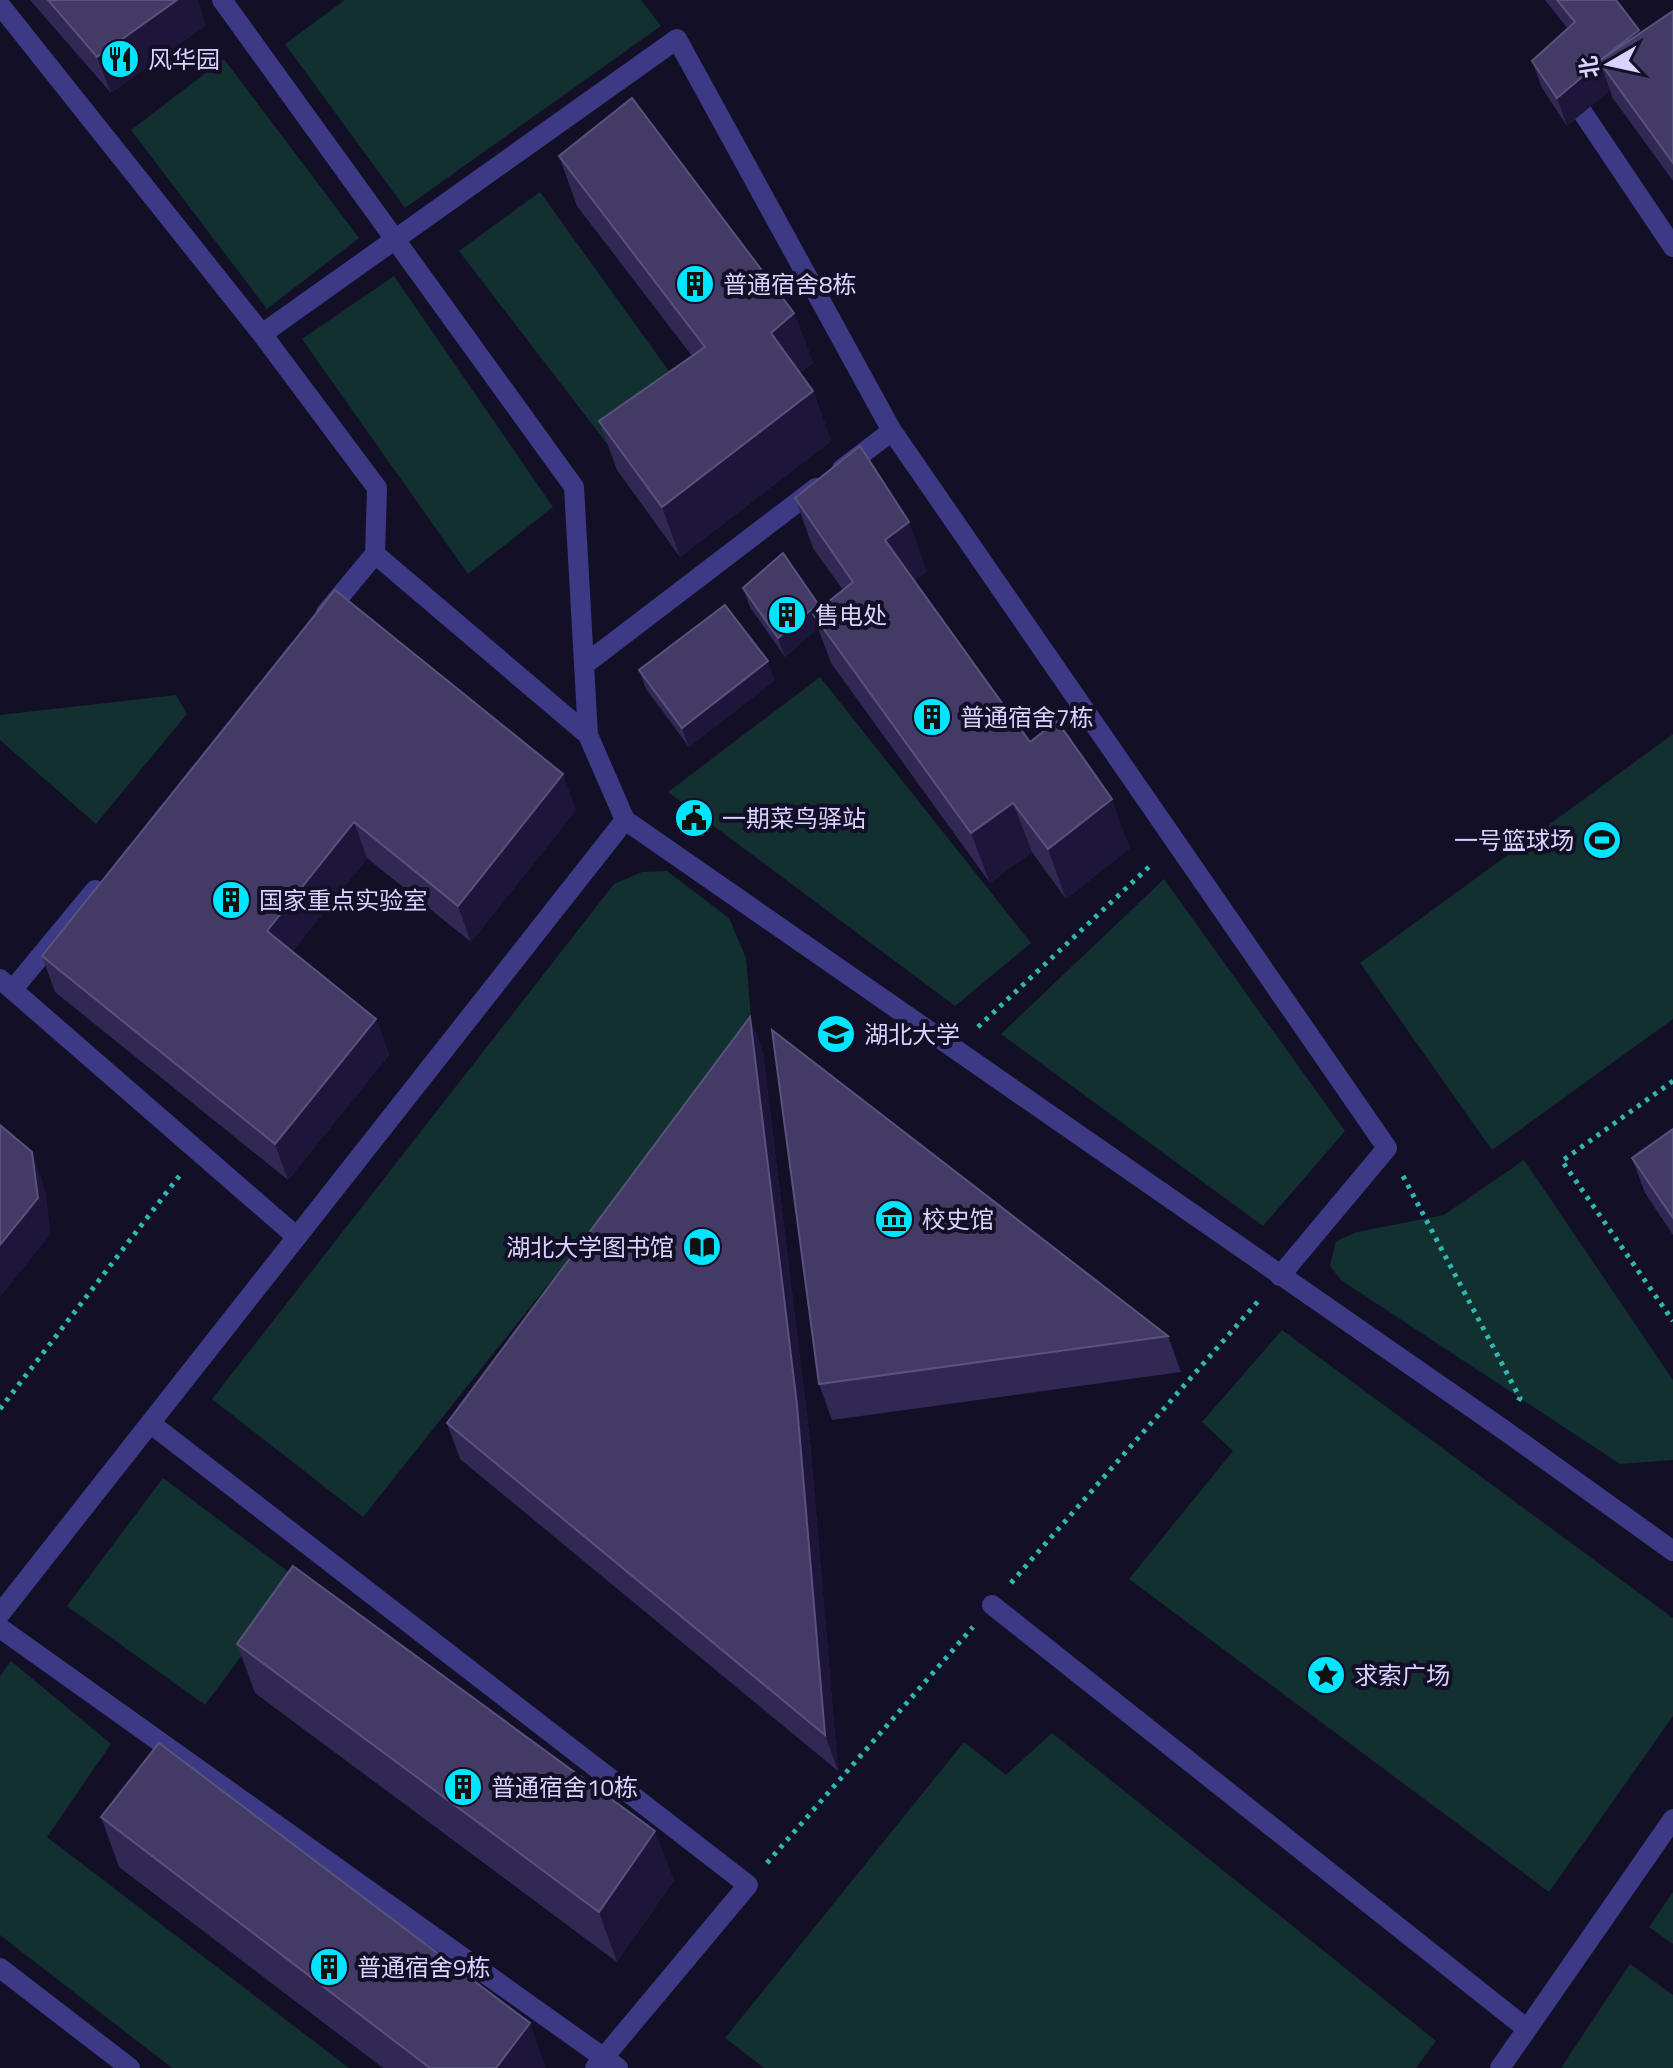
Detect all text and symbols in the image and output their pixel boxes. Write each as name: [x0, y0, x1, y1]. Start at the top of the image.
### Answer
north arrow: [1569, 24, 1649, 104]
restaurant icon: 风华园: [99, 38, 141, 80]
place label: 风华园: [148, 41, 220, 77]
text: 北: [1571, 54, 1608, 81]
building icon: 普通宿舍8栋: [674, 263, 716, 305]
place label: 普通宿舍8栋: [723, 266, 856, 302]
building icon: 售电处: [766, 594, 808, 636]
place label: 售电处: [815, 597, 887, 633]
building icon: 普通宿舍7栋: [911, 696, 953, 738]
place label: 普通宿舍7栋: [960, 699, 1093, 735]
public building icon: 一期菜鸟驿站: [673, 797, 715, 839]
place label: 一期菜鸟驿站: [722, 800, 866, 836]
sports icon: 一号篮球场: [1581, 819, 1623, 861]
place label: 一号篮球场: [1454, 822, 1574, 858]
building icon: 国家重点实验室: [210, 879, 252, 921]
place label: 国家重点实验室: [259, 882, 427, 918]
school or university icon: 湖北大学: [815, 1013, 857, 1055]
place label: 湖北大学: [864, 1016, 960, 1052]
museum icon: 校史馆: [873, 1198, 915, 1240]
place label: 校史馆: [922, 1201, 994, 1237]
library icon: 湖北大学图书馆: [681, 1226, 723, 1268]
place label: 湖北大学图书馆: [506, 1229, 674, 1265]
place icon: 求索广场: [1305, 1654, 1347, 1696]
place label: 求索广场: [1354, 1657, 1450, 1693]
building icon: 普通宿舍10栋: [442, 1766, 484, 1808]
place label: 普通宿舍10栋: [491, 1769, 638, 1805]
building icon: 普通宿舍9栋: [308, 1946, 350, 1988]
place label: 普通宿舍9栋: [357, 1949, 490, 1985]

